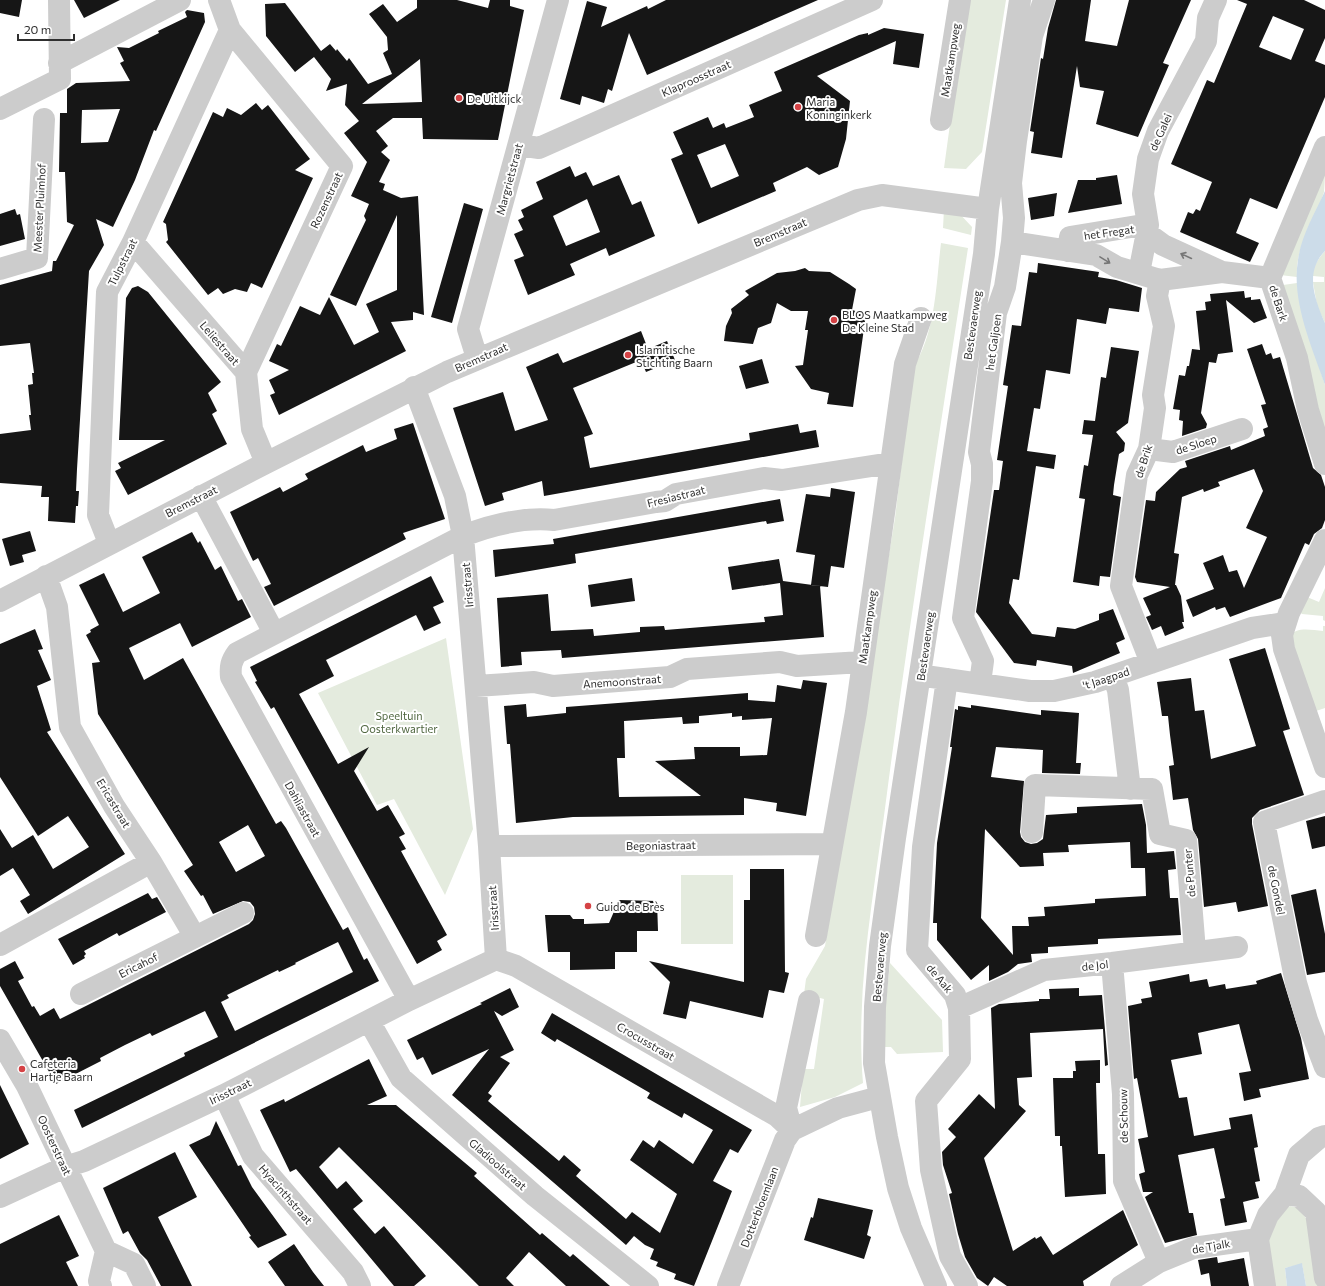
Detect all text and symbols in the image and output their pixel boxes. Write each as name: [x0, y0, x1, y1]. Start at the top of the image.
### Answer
scale bar: [18, 16, 74, 42]
text: 20 m: [24, 22, 51, 36]
street label: Maatkampweg: [938, 22, 962, 98]
street label: Klaproosstraat: [659, 57, 733, 99]
place label: De Uitkijck: [467, 92, 521, 105]
marker: De Uitkijck: [454, 93, 464, 103]
place label: Maria Koninginkerk: [806, 95, 872, 121]
marker: Maria Koninginkerk: [793, 102, 803, 112]
street label: de Galei: [1146, 111, 1174, 153]
street label: Margrietstraat: [493, 141, 525, 216]
street label: Meester Pluimhof: [30, 162, 48, 253]
street label: Rozenstraat: [307, 169, 345, 230]
street label: Bremstraat: [751, 215, 809, 249]
street label: het Fregat: [1083, 222, 1136, 242]
street label: Tulpstraat: [105, 236, 140, 288]
one-way arrow: [1181, 252, 1193, 259]
one-way arrow: [1099, 257, 1111, 265]
street label: de Bark: [1267, 283, 1291, 323]
street label: Bestevaerweg: [961, 289, 983, 360]
place label: BLOS Maatkampweg De Kleine Stad: [842, 308, 947, 334]
street label: het Galjoen: [983, 313, 1003, 371]
marker: BLOS Maatkampweg De Kleine Stad: [829, 315, 839, 325]
street label: Leliestraat: [198, 319, 243, 368]
street label: Bremstraat: [453, 339, 510, 374]
place label: Islamitische Stichting Baarn: [636, 343, 712, 369]
marker: Islamitische Stichting Baarn: [623, 350, 633, 360]
street label: de Sloep: [1174, 431, 1218, 457]
street label: de Brik: [1131, 443, 1155, 479]
street label: Bremstraat: [163, 482, 220, 520]
street label: Fresiastraat: [646, 482, 707, 510]
street label: Irisstraat: [459, 561, 475, 608]
street label: Maatkampweg: [855, 589, 879, 665]
street label: Bestevaerweg: [914, 610, 936, 681]
street label: 't Jaagpad: [1081, 664, 1131, 693]
street label: Anemoonstraat: [582, 672, 662, 690]
park label: Speeltuin Oosterkwartier: [360, 709, 438, 735]
street label: Ericastraat: [94, 776, 134, 830]
street label: Dahliastraat: [282, 779, 324, 839]
street label: Begoniastraat: [626, 838, 697, 852]
street label: de Punter: [1180, 848, 1198, 898]
street label: de Gondel: [1266, 864, 1288, 916]
street label: Irisstraat: [485, 885, 501, 931]
place label: Guido de Brès: [596, 900, 664, 913]
marker: Guido de Brès: [583, 901, 593, 911]
street label: Bestevaerweg: [869, 932, 889, 1002]
street label: Ericahof: [116, 949, 160, 980]
street label: de Jol: [1081, 957, 1109, 974]
street label: de Aak: [924, 961, 956, 995]
street label: Crocusstraat: [615, 1019, 678, 1063]
place label: Cafeteria Hartje Baarn: [30, 1057, 93, 1083]
marker: Cafeteria Hartje Baarn: [17, 1064, 27, 1074]
street label: Irisstraat: [207, 1075, 254, 1107]
street label: de Schouw: [1116, 1089, 1130, 1143]
street label: Oosterstraat: [35, 1113, 75, 1177]
street label: Gladioolstraat: [467, 1136, 530, 1193]
street label: Hyacinthstraat: [257, 1162, 316, 1227]
street label: Dotterbloemlaan: [738, 1165, 780, 1249]
street label: de Tjalk: [1191, 1236, 1231, 1256]

